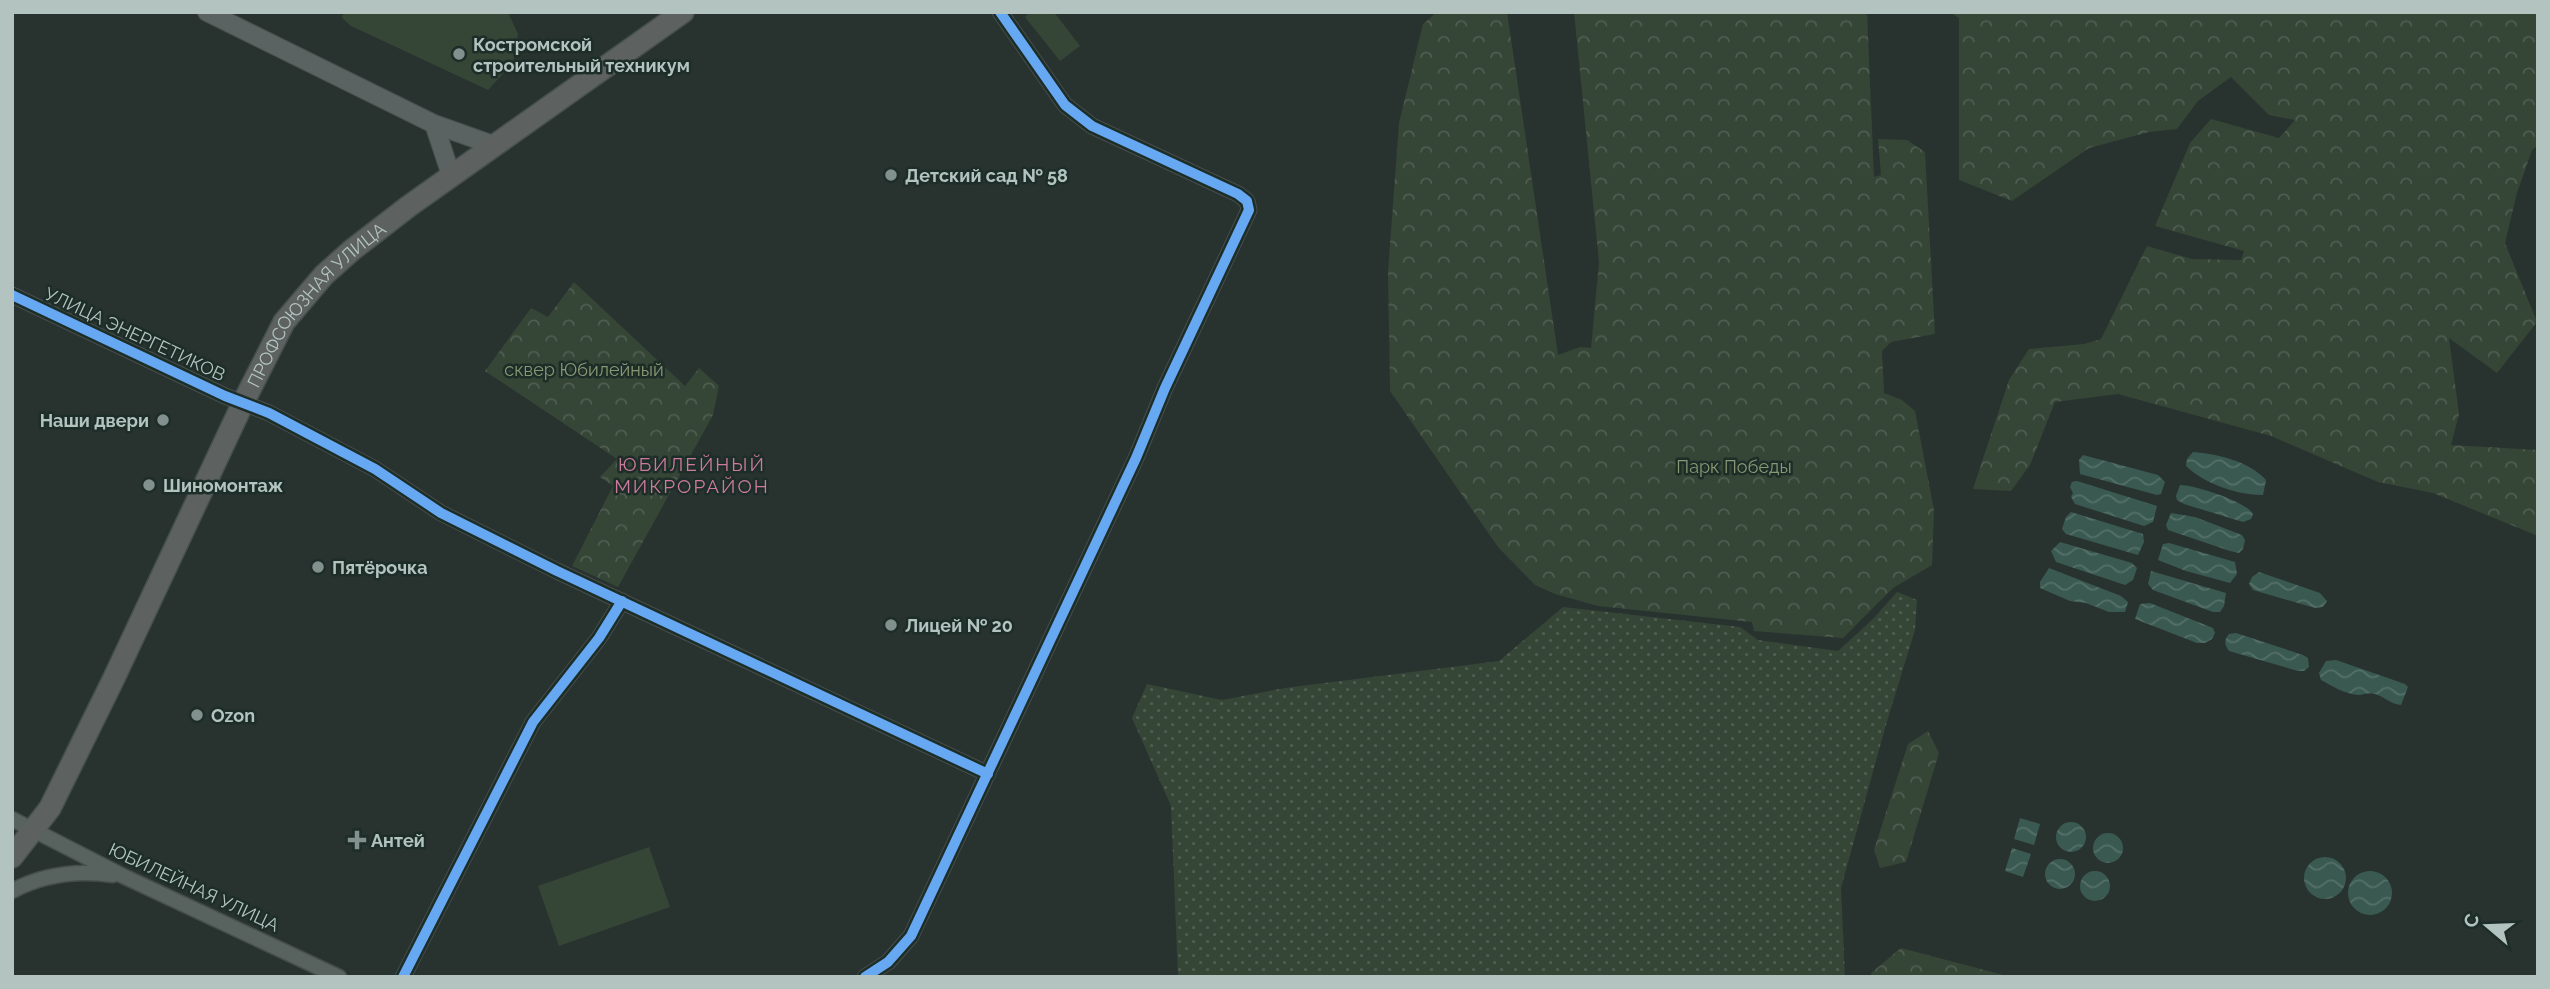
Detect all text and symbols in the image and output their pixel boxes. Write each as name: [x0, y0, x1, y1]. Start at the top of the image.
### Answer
place label: Костромской строительный техникум: [473, 34, 690, 76]
marker: Костромской строительный техникум: [451, 46, 467, 62]
place label: Детский сад № 58: [905, 165, 1068, 186]
marker: Детский сад № 58: [883, 167, 899, 183]
street label: ПРОФСОЮЗНАЯ УЛИЦА: [242, 218, 390, 391]
street label: УЛИЦА ЭНЕРГЕТИКОВ: [41, 283, 229, 385]
park label: сквер Юбилейный: [504, 359, 664, 380]
place label: Наши двери: [40, 410, 149, 431]
marker: Наши двери: [155, 412, 171, 428]
district label: ЮБИЛЕЙНЫЙ МИКРОРАЙОН: [614, 453, 770, 497]
park label: Парк Победы: [1676, 456, 1792, 477]
place label: Шиномонтаж: [163, 475, 284, 496]
marker: Шиномонтаж: [141, 477, 157, 493]
place label: Пятёрочка: [332, 557, 428, 578]
marker: Пятёрочка: [310, 559, 326, 575]
place label: Лицей № 20: [905, 615, 1013, 636]
marker: Лицей № 20: [883, 617, 899, 633]
place label: Ozon: [211, 705, 255, 726]
marker: Ozon: [189, 707, 205, 723]
place label: Антей: [371, 830, 425, 851]
marker: Антей: [349, 832, 365, 848]
street label: ЮБИЛЕЙНАЯ УЛИЦА: [105, 838, 283, 936]
north arrow: [2452, 891, 2522, 961]
text: С: [2458, 911, 2483, 930]

